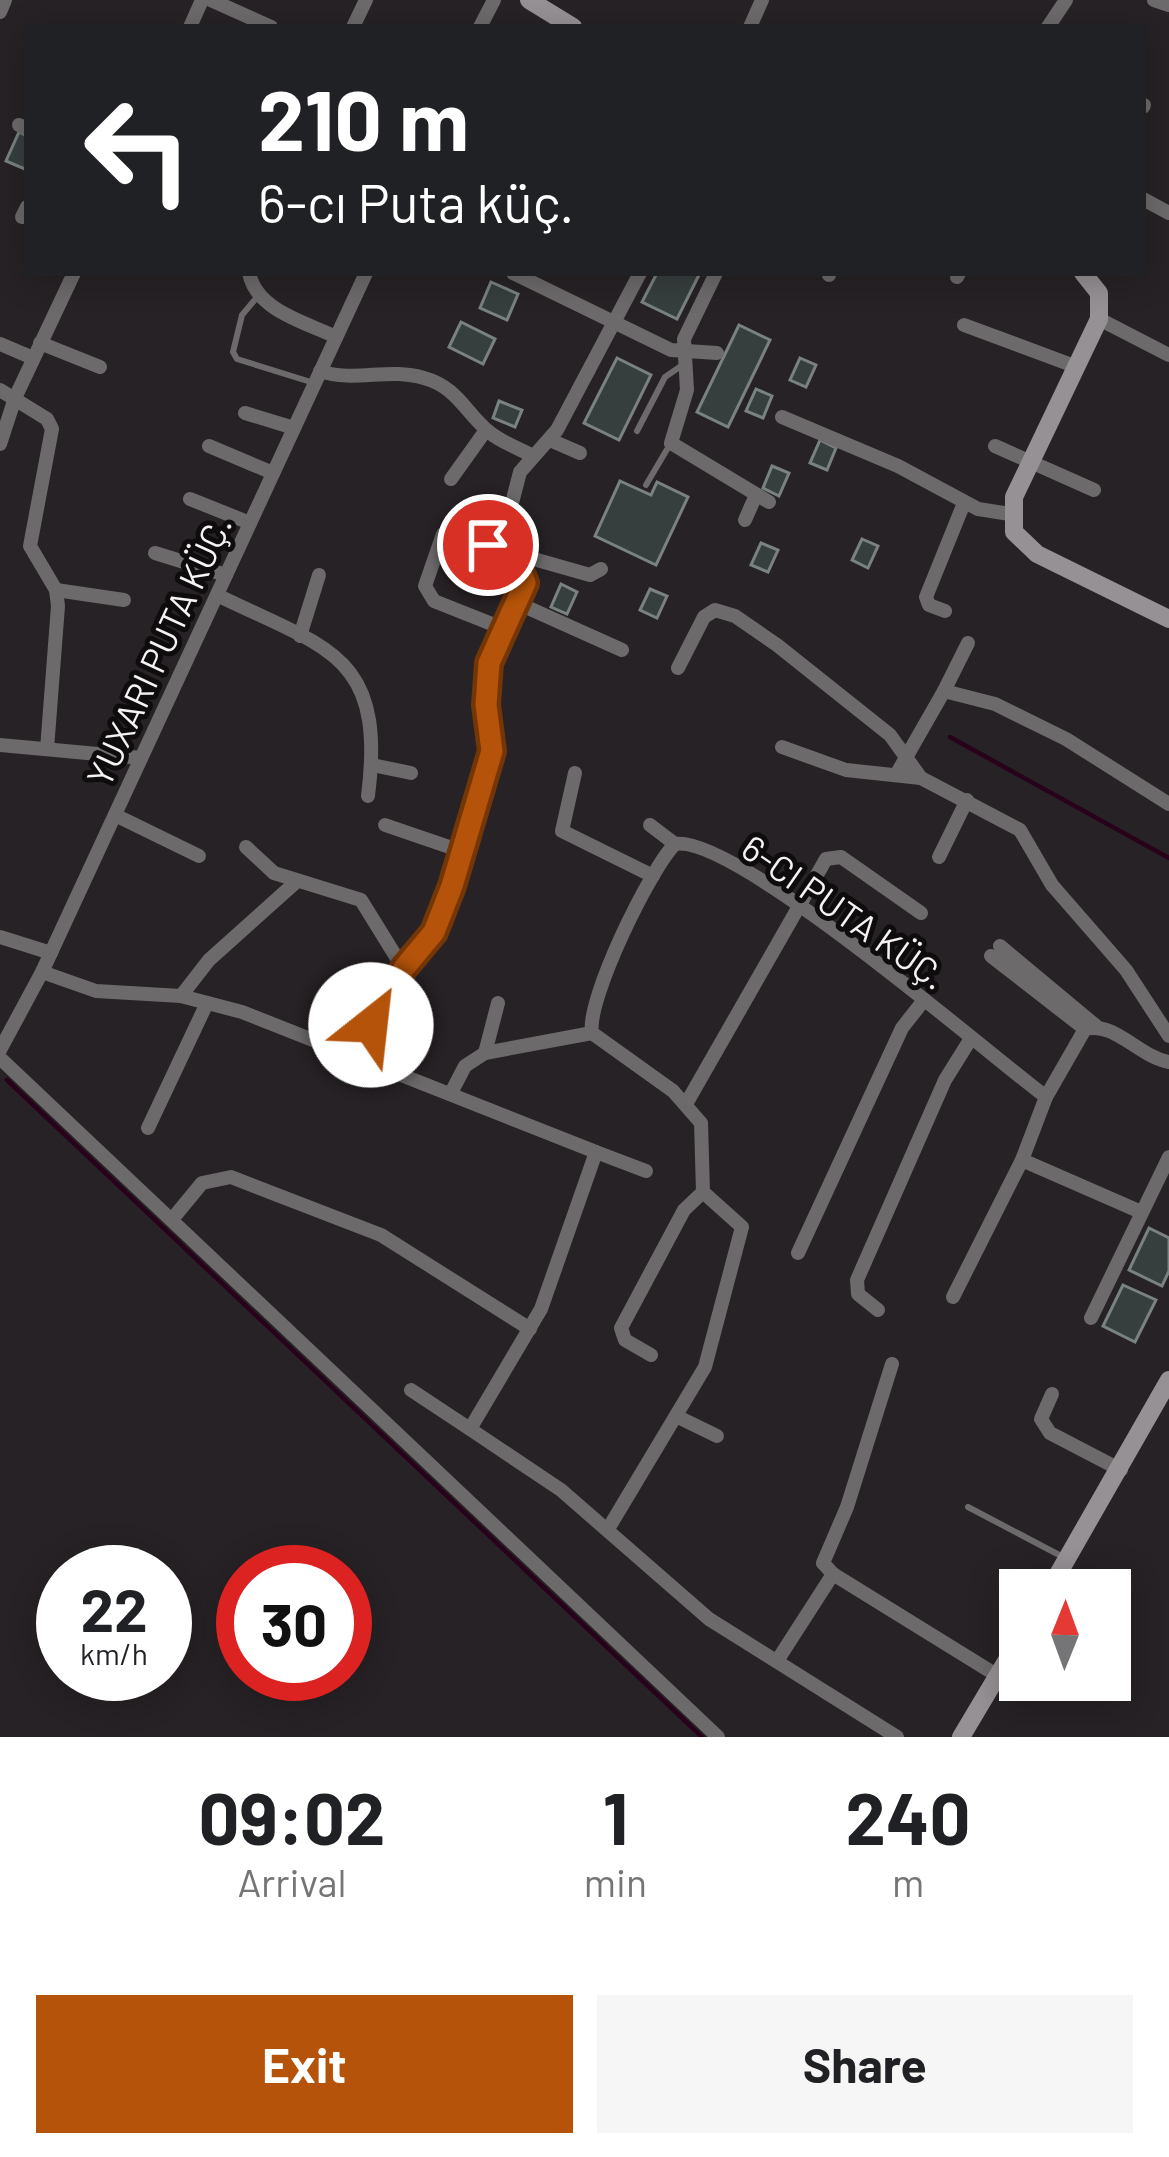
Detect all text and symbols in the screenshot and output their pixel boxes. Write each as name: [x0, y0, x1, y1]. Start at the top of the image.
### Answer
text: 210 m: [258, 67, 469, 168]
icon: left: [60, 72, 216, 228]
text: 6-cı Puta küç.: [258, 169, 574, 234]
pin: [437, 494, 539, 596]
street label: YUXARI PUTA KÜÇ.: [76, 508, 240, 792]
icon: arrive: [455, 512, 521, 578]
street label: 6-CI PUTA KÜÇ.: [734, 825, 956, 997]
position arrow: [308, 962, 434, 1088]
speed limit sign: 30: [216, 1545, 372, 1701]
north arrow: [999, 1569, 1131, 1701]
map controls: [999, 1569, 1131, 1701]
text: 22: [80, 1572, 148, 1644]
text: km/h: [80, 1635, 148, 1671]
text: 09:02: [199, 1773, 385, 1859]
text: 1: [603, 1773, 628, 1859]
text: 240: [846, 1773, 971, 1859]
text: Arrival: [237, 1858, 346, 1905]
text: min: [584, 1858, 647, 1905]
text: m: [892, 1858, 924, 1905]
button: Exit: [36, 1995, 573, 2133]
button: Share: [597, 1995, 1133, 2133]

